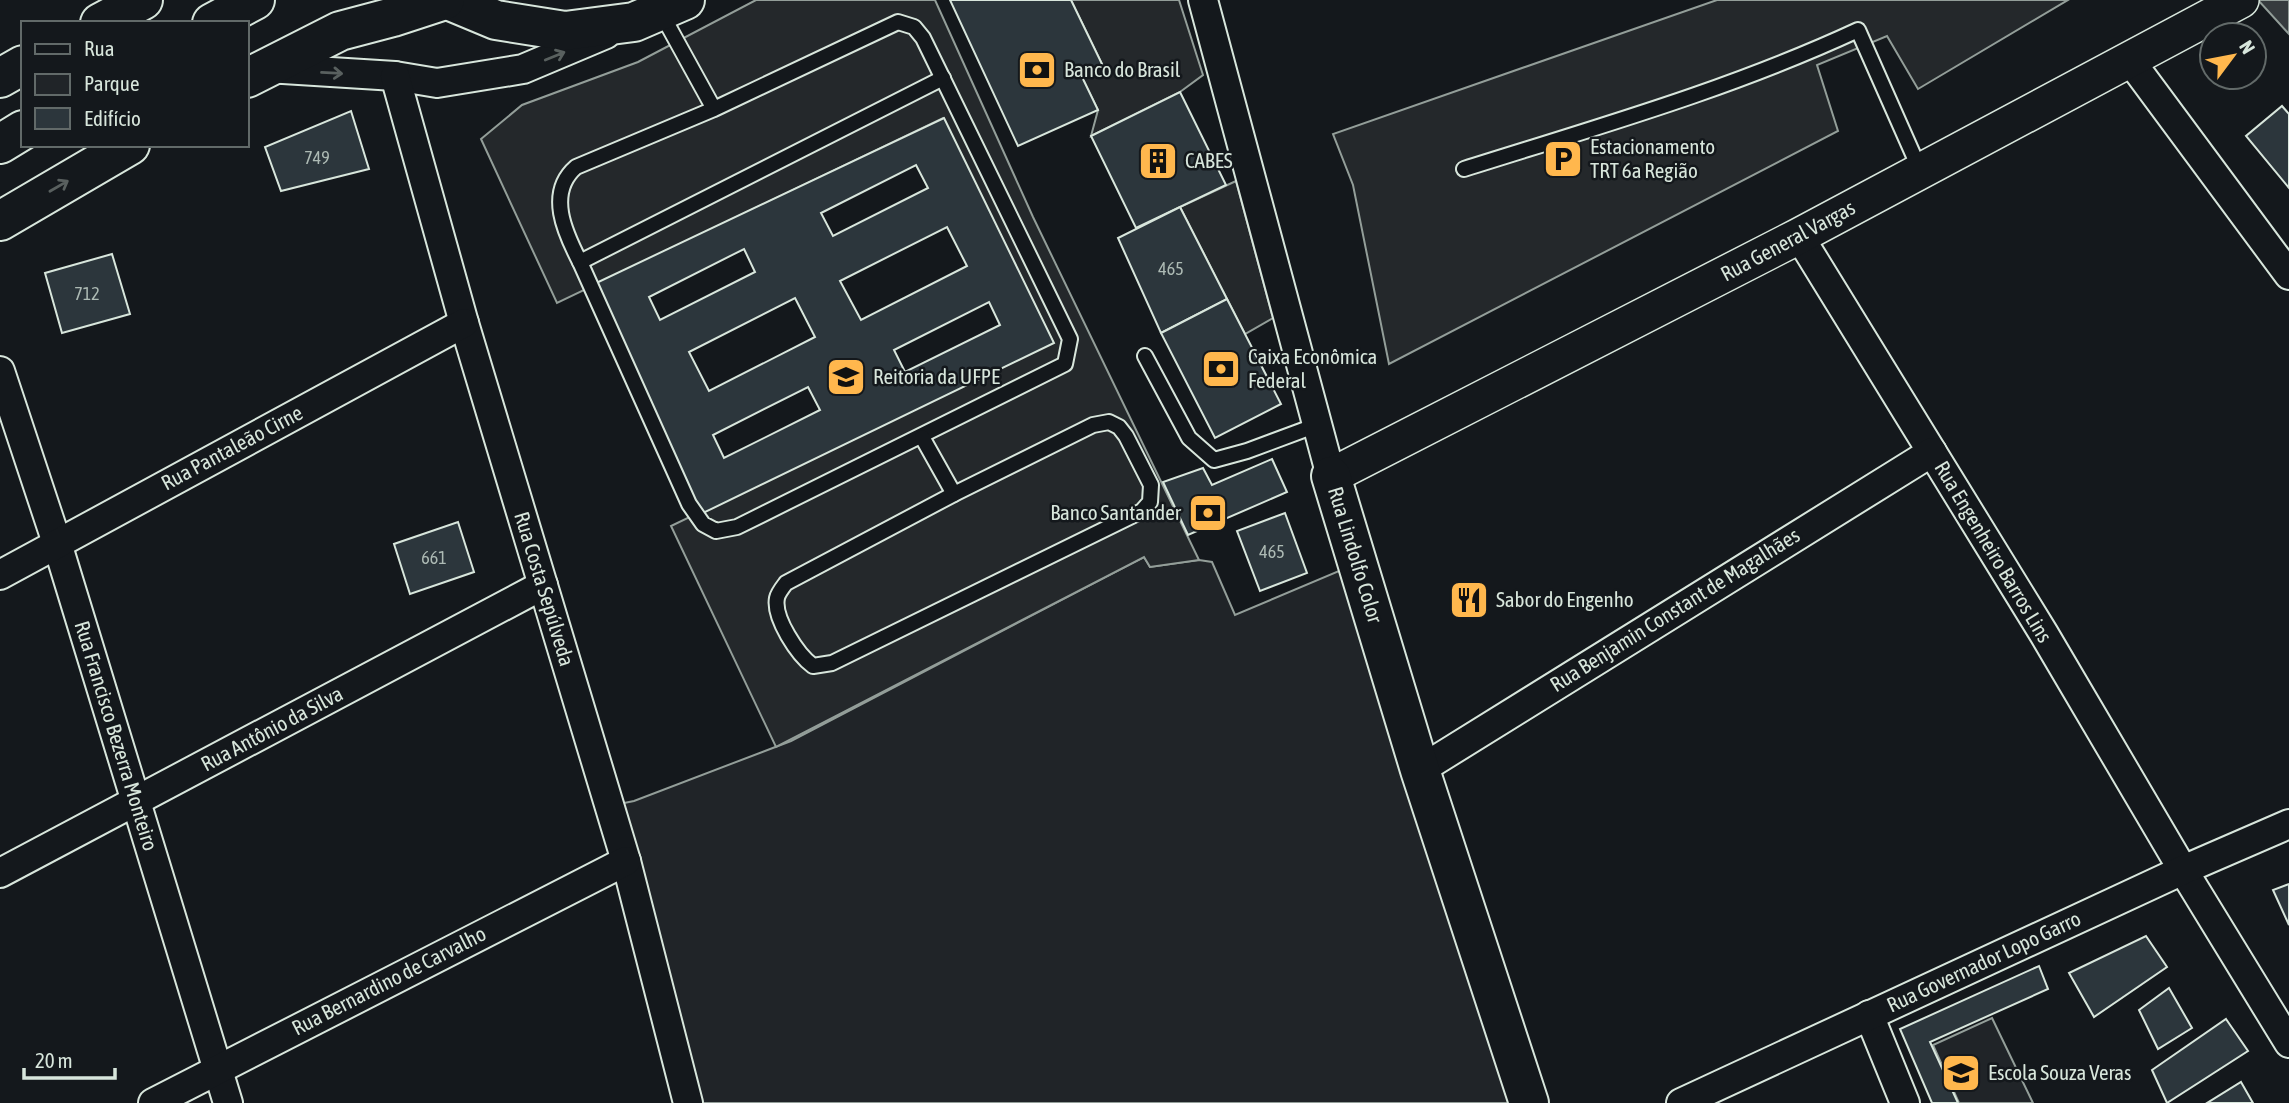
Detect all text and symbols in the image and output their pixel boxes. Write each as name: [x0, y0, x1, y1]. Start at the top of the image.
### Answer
legend: [21, 21, 248, 147]
north arrow: [2198, 21, 2268, 91]
text: Rua: [84, 36, 114, 60]
text: N: [2235, 36, 2260, 58]
one-way arrow: [544, 49, 565, 62]
bank icon: Banco do Brasil: [1016, 49, 1058, 91]
place label: Banco do Brasil: [1064, 57, 1181, 81]
one-way arrow: [320, 66, 343, 79]
text: Parque: [84, 71, 139, 95]
text: Edifício: [84, 106, 141, 130]
place label: Estacionamento TRT 6a Região: [1590, 134, 1715, 182]
parking icon: Estacionamento TRT 6a Região: [1542, 138, 1584, 180]
building icon: CABES: [1137, 140, 1179, 182]
house number: 749: [304, 147, 330, 168]
place label: CABES: [1185, 148, 1233, 172]
one-way arrow: [49, 179, 69, 193]
street label: Rua General Vargas: [1716, 195, 1859, 286]
house number: 465: [1158, 258, 1184, 279]
house number: 712: [74, 283, 100, 304]
place label: Caixa Econômica Federal: [1248, 344, 1377, 392]
bank icon: Caixa Econômica Federal: [1200, 348, 1242, 390]
school or university icon: Reitoria da UFPE: [825, 356, 867, 398]
place label: Reitoria da UFPE: [873, 364, 1000, 388]
street label: Rua Pantaleão Cirne: [157, 400, 306, 494]
street label: Rua Engenheiro Barros Lins: [1930, 457, 2057, 646]
street label: Rua Lindolfo Color: [1324, 484, 1388, 626]
bank icon: Banco Santander: [1187, 492, 1229, 534]
place label: Banco Santander: [1050, 500, 1182, 524]
street label: Rua Costa Sepúlveda: [510, 509, 580, 669]
street label: Rua Benjamin Constant de Magalhães: [1545, 522, 1804, 696]
house number: 465: [1259, 541, 1285, 562]
house number: 661: [421, 547, 447, 568]
restaurant icon: Sabor do Engenho: [1448, 579, 1490, 621]
place label: Sabor do Engenho: [1496, 587, 1634, 611]
street label: Rua Francisco Bezerra Monteiro: [71, 618, 163, 853]
street label: Rua Antônio da Silva: [197, 681, 346, 776]
street label: Rua Governador Lopo Garro: [1883, 906, 2084, 1017]
street label: Rua Bernardino de Carvalho: [288, 921, 490, 1039]
scale bar: [24, 1036, 116, 1080]
text: 20 m: [35, 1048, 73, 1072]
school or university icon: Escola Souza Veras: [1940, 1052, 1982, 1094]
place label: Escola Souza Veras: [1988, 1060, 2131, 1084]

